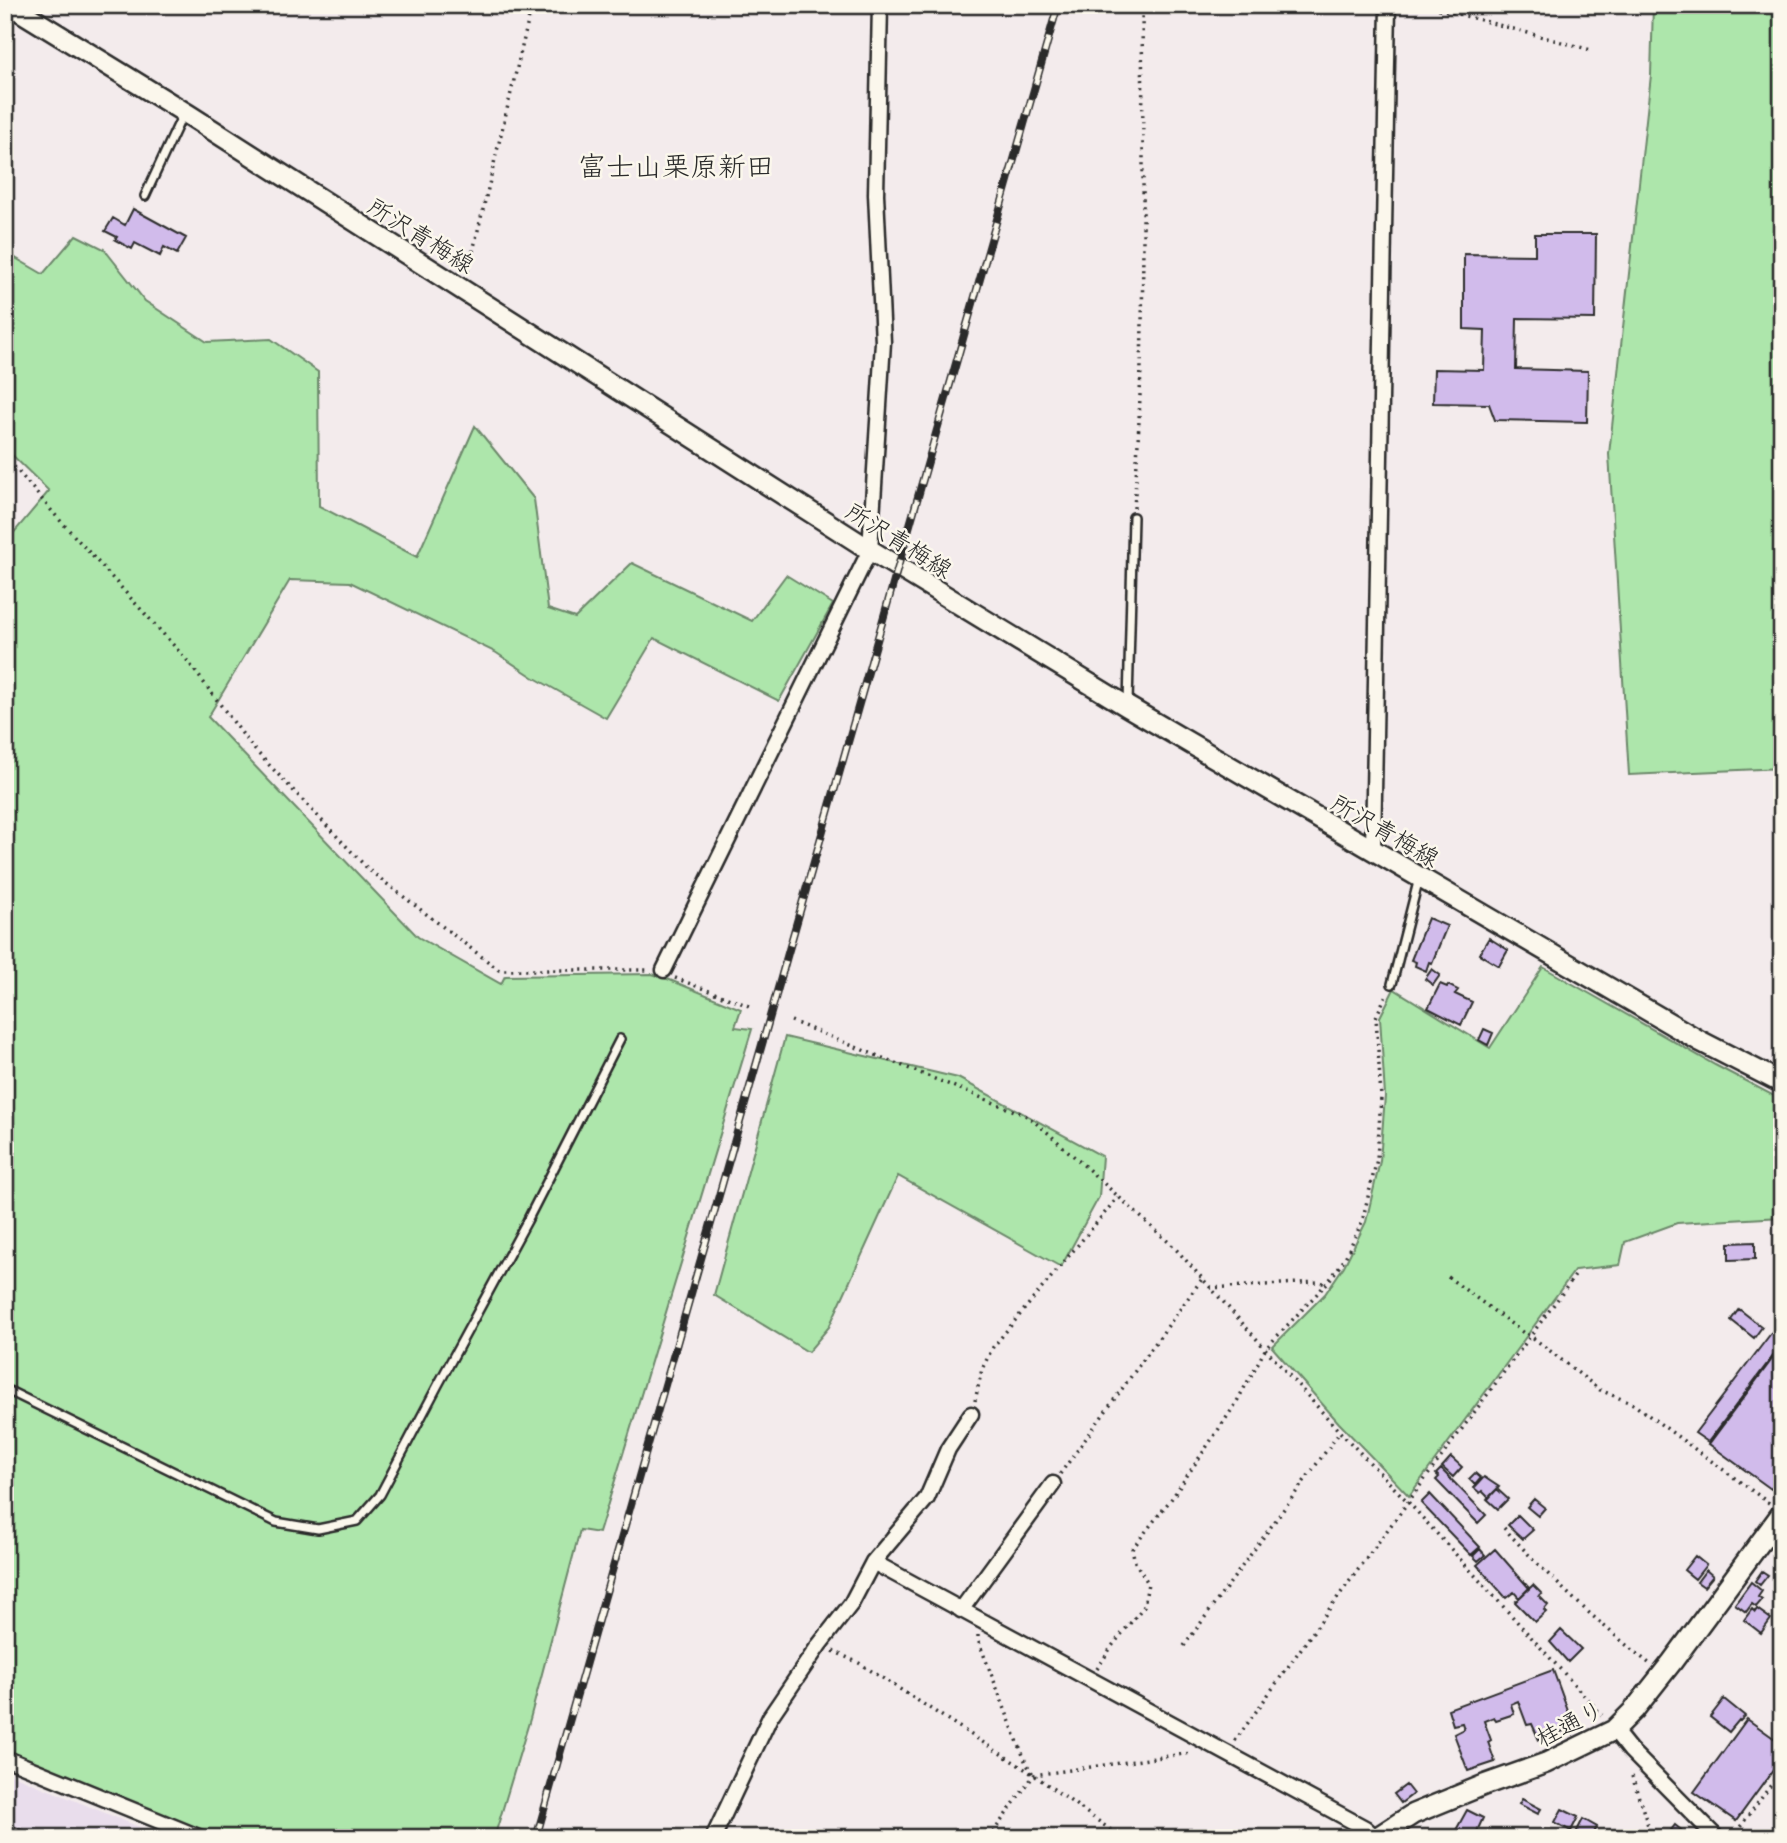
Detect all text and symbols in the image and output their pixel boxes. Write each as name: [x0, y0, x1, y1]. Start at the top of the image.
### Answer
district label: 富士山栗原新田: [578, 143, 774, 186]
street label: 所沢青梅線: [362, 187, 482, 281]
street label: 所沢青梅線: [840, 492, 960, 586]
street label: 所沢青梅線: [1325, 783, 1447, 875]
street label: 桂通り: [1529, 1690, 1609, 1754]

